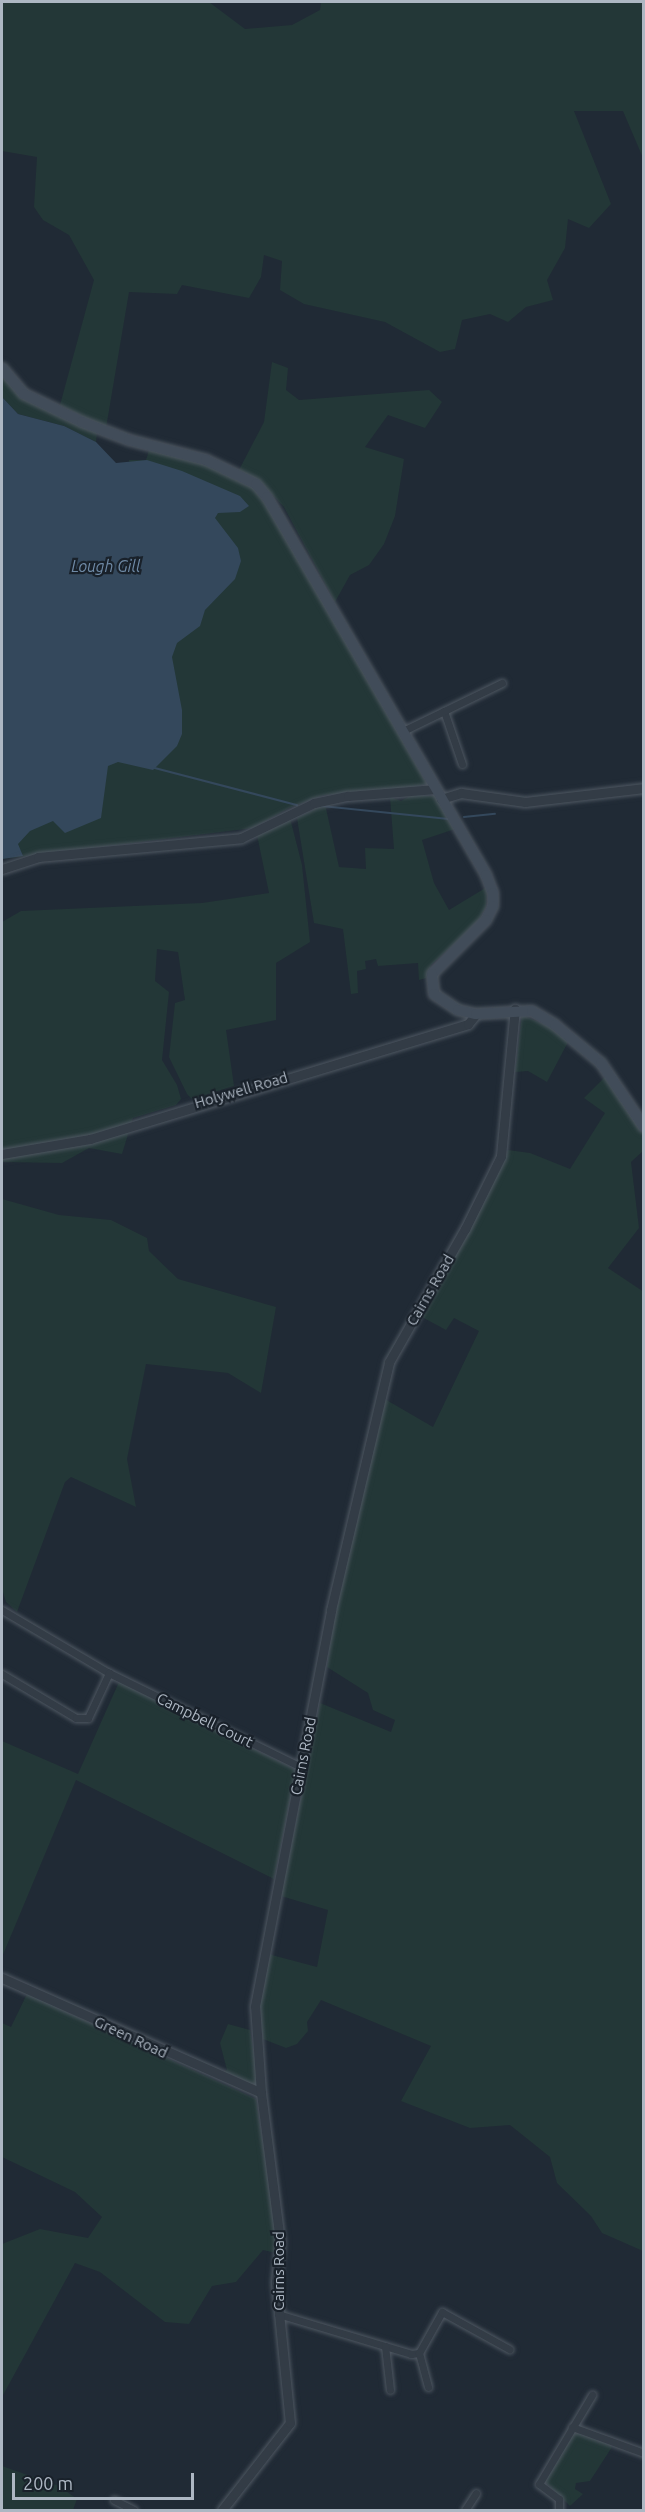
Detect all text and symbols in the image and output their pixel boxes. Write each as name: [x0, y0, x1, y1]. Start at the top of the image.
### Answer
water label: Lough Gill: [71, 556, 141, 576]
street label: Holywell Road: [192, 1068, 290, 1112]
street label: Cairns Road: [402, 1251, 458, 1329]
street label: Campbell Court: [154, 1689, 256, 1751]
street label: Cairns Road: [287, 1715, 319, 1797]
street label: Green Road: [92, 2012, 170, 2062]
street label: Cairns Road: [270, 2231, 288, 2311]
scale bar: [15, 2461, 196, 2499]
text: 200 m: [23, 2473, 73, 2493]

